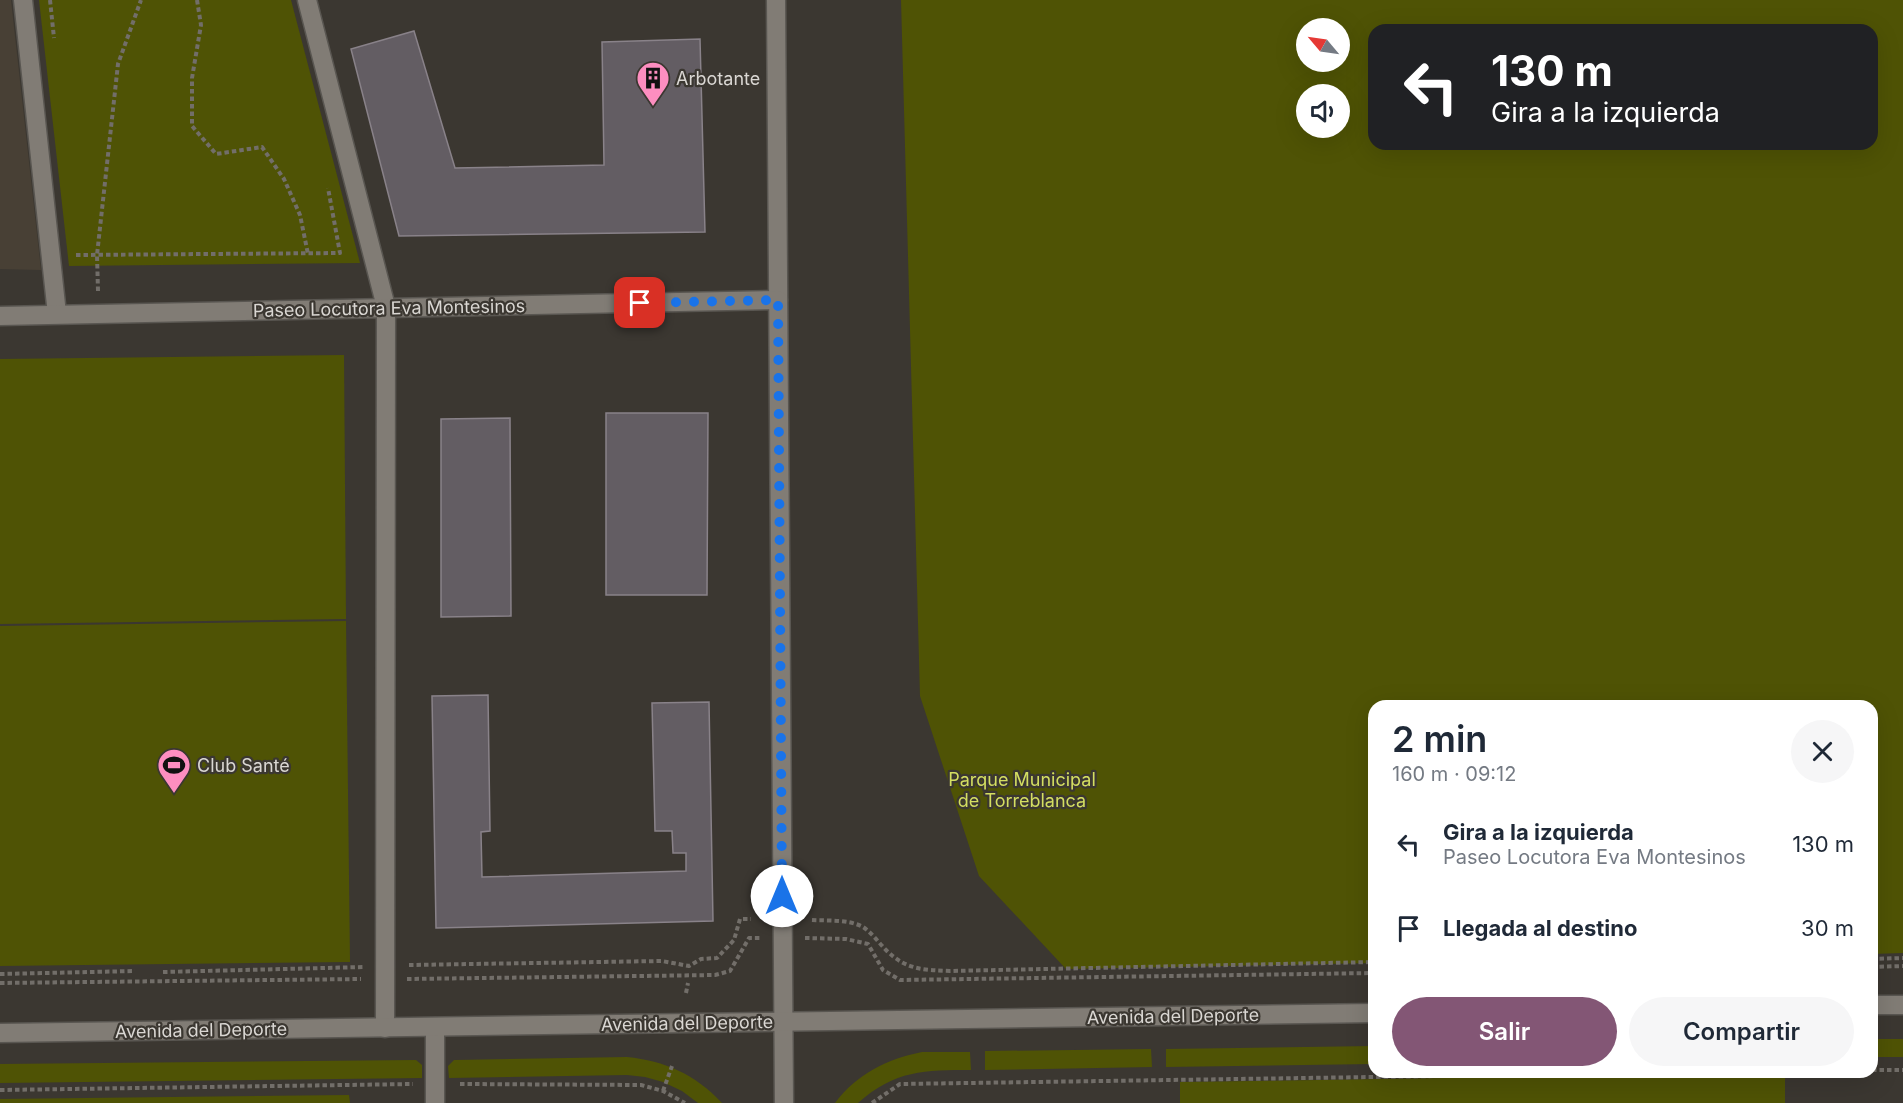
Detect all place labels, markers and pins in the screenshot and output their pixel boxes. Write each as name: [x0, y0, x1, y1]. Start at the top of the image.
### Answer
building icon: Arbotante: [635, 60, 671, 107]
place label: Arbotante: [676, 68, 760, 89]
pin: [614, 277, 665, 328]
sports icon: Club Santé: [156, 747, 192, 794]
place label: Club Santé: [197, 755, 290, 776]

